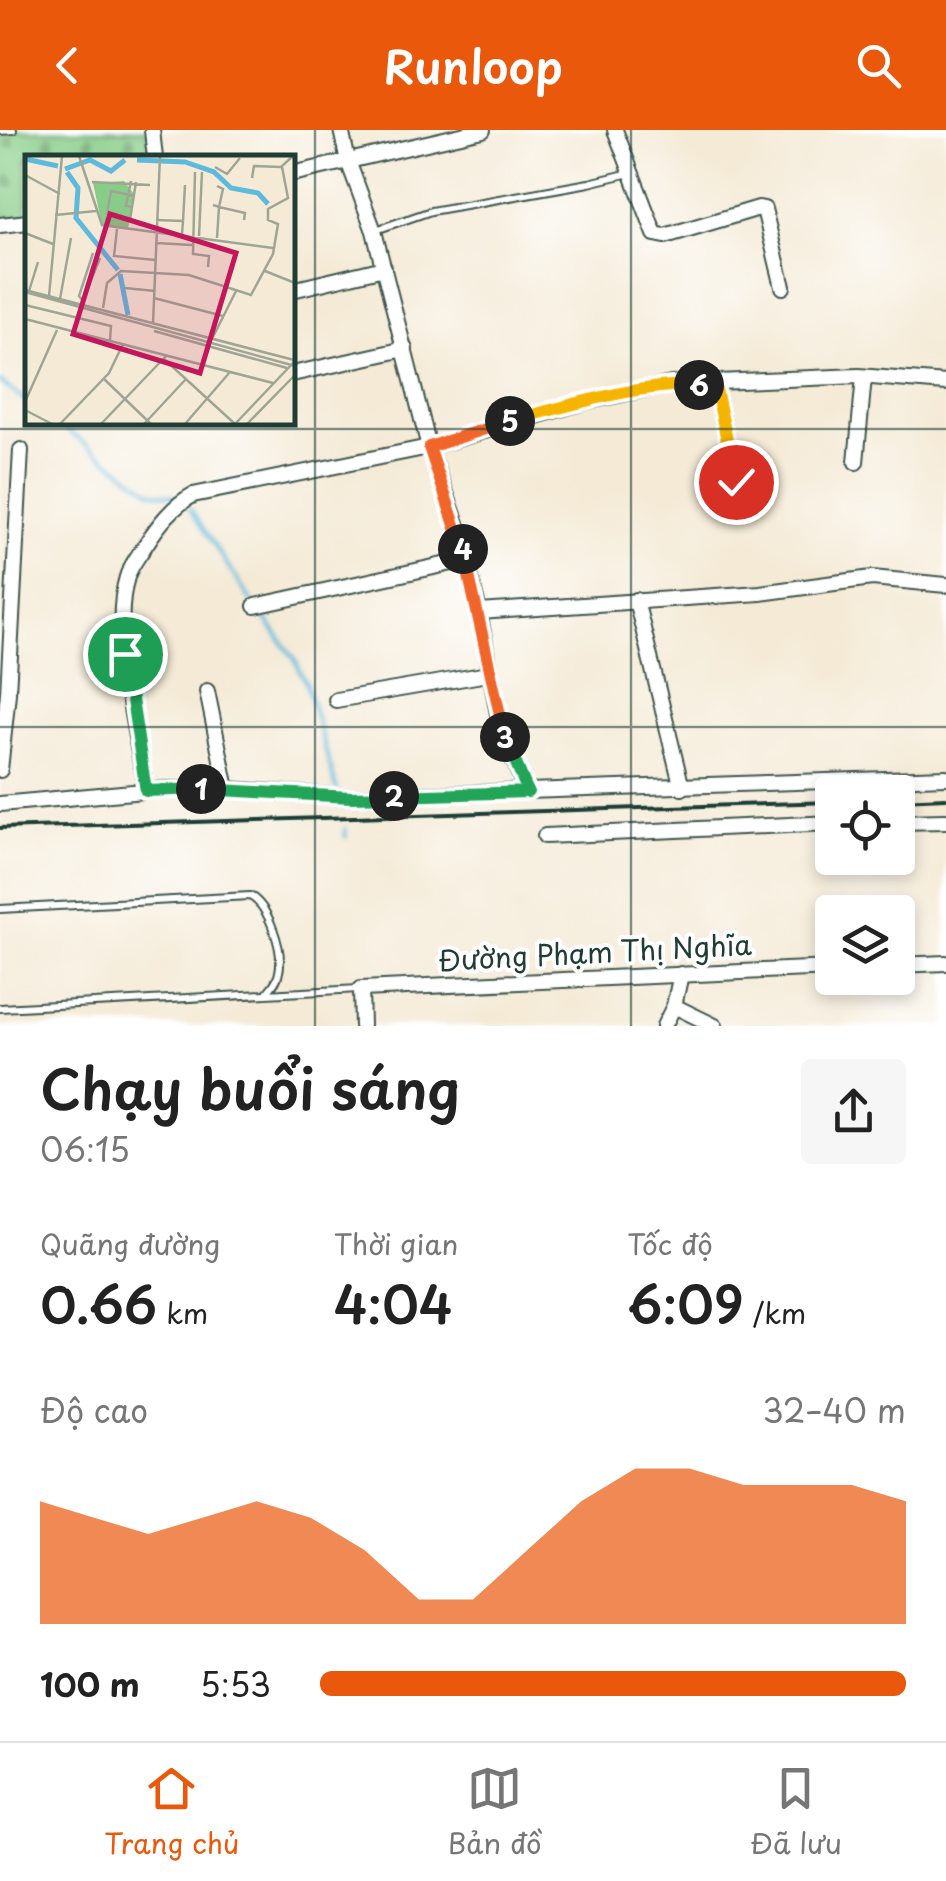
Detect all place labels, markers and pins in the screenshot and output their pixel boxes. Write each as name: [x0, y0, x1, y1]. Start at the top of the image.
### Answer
pin: 6: [674, 360, 724, 410]
pin: 5: [485, 396, 535, 446]
pin: [694, 440, 779, 525]
pin: 4: [438, 524, 488, 574]
pin: [83, 612, 168, 697]
pin: 3: [480, 712, 530, 762]
pin: 1: [176, 764, 226, 814]
pin: 2: [369, 771, 419, 821]

